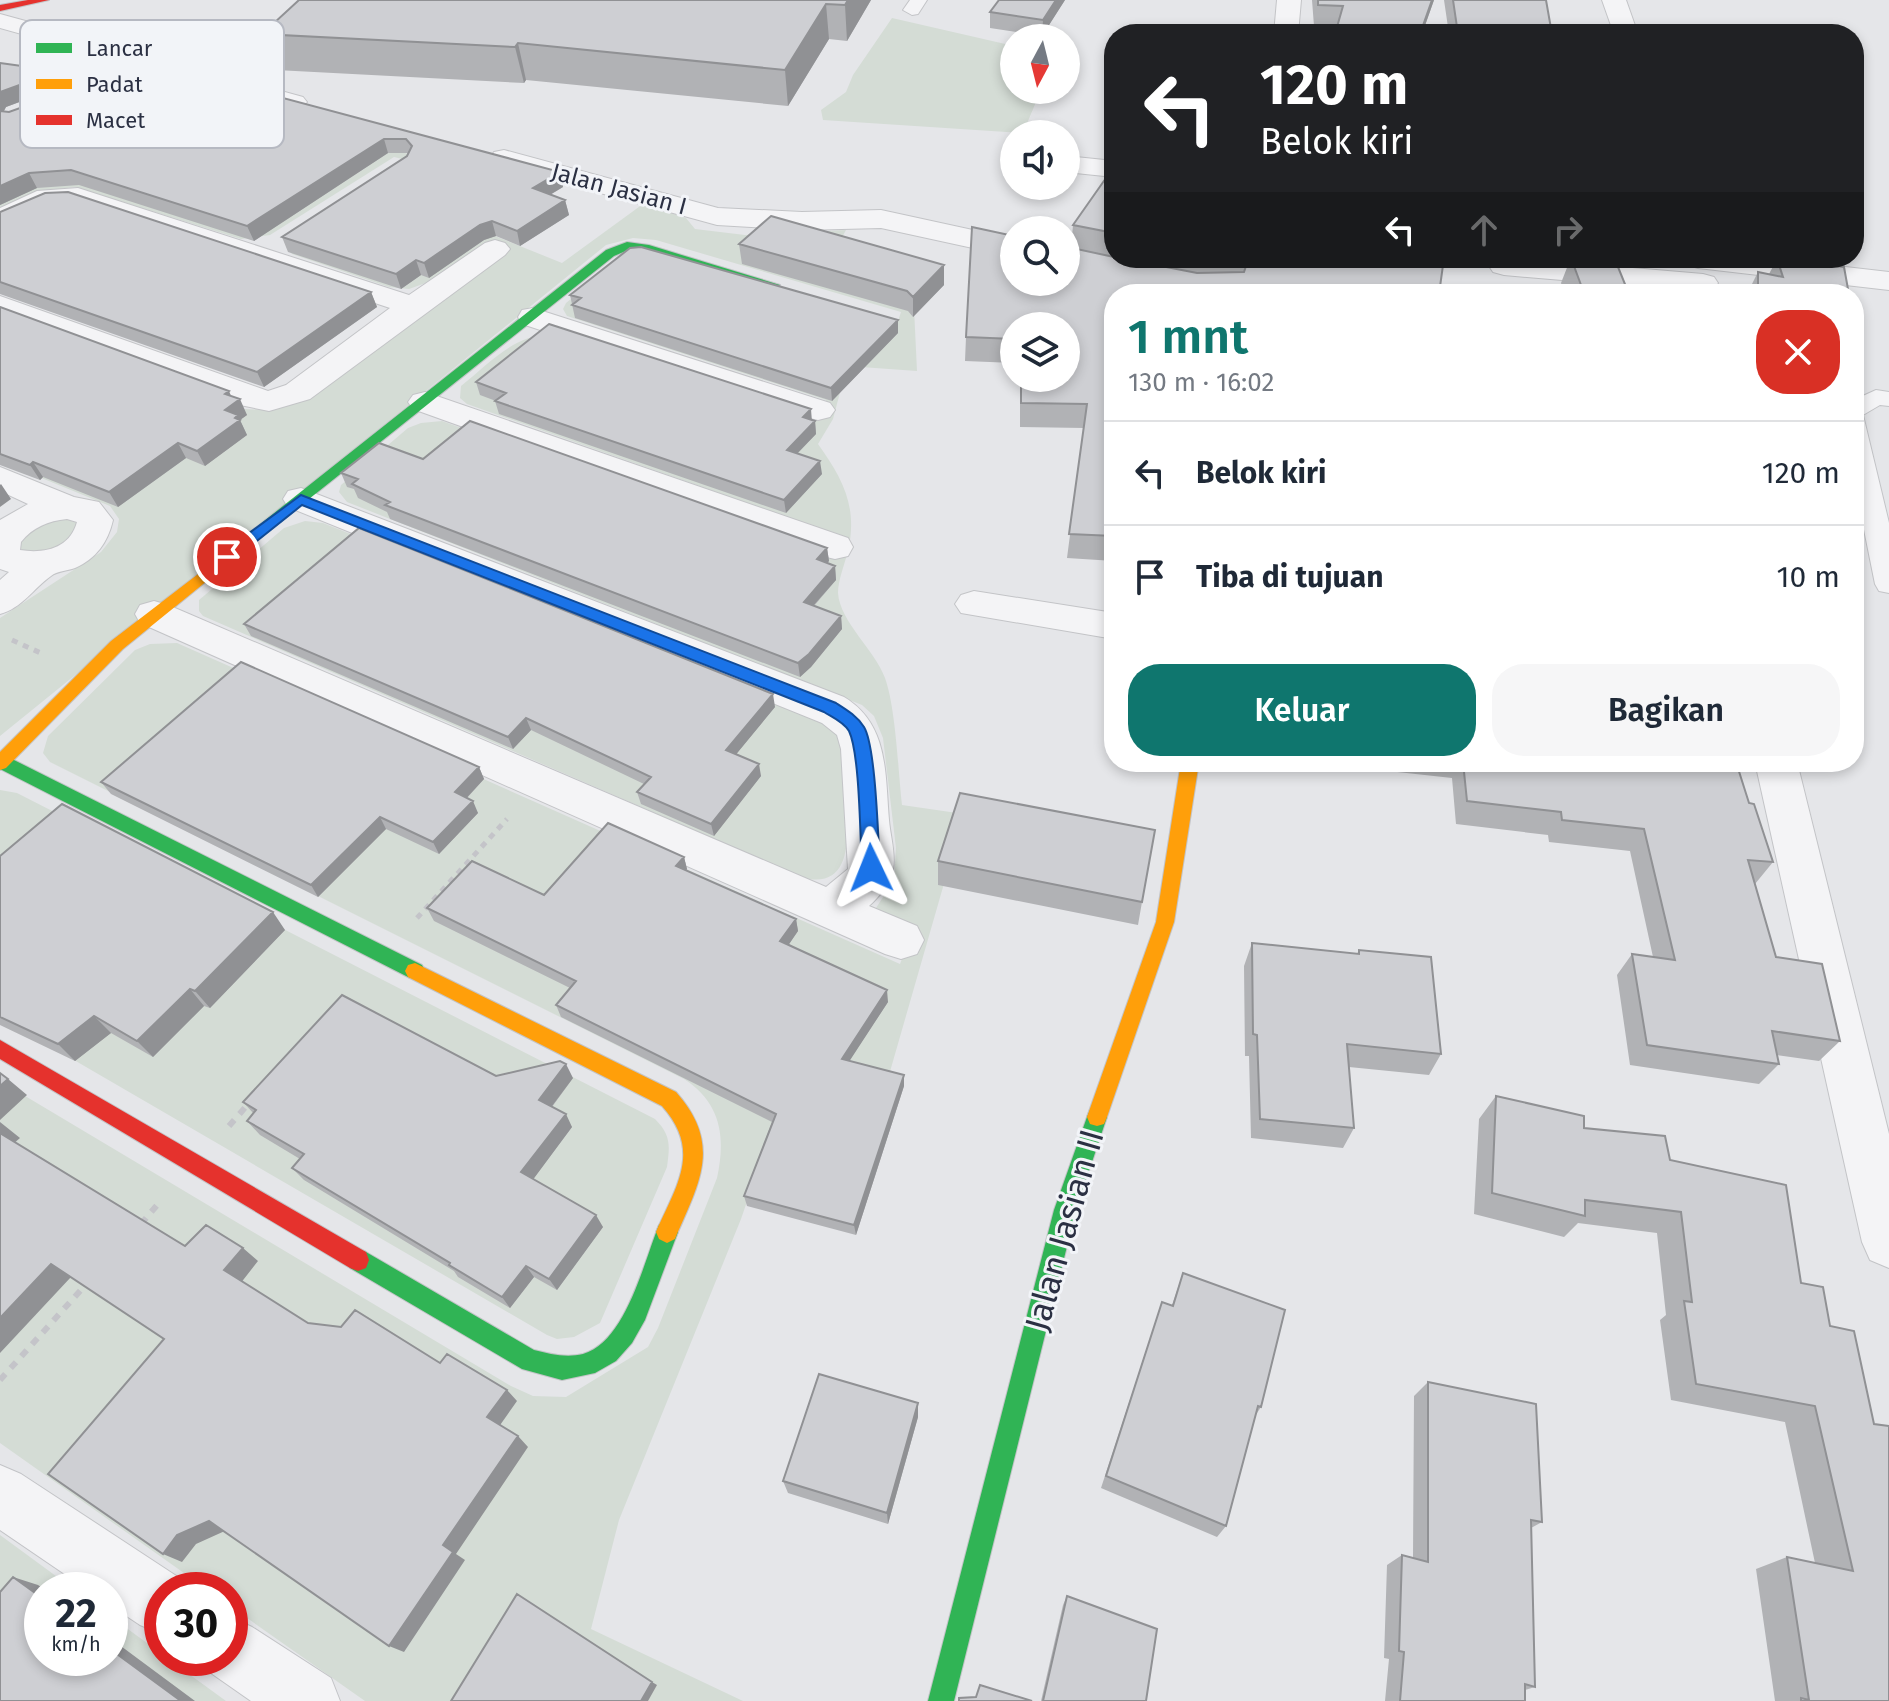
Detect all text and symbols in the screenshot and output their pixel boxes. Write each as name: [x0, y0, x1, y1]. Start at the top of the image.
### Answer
legend: [20, 20, 284, 148]
north arrow: [1000, 24, 1080, 104]
map controls: [1000, 24, 1080, 392]
text: Lancar: [86, 35, 153, 62]
text: 120 m: [1260, 52, 1408, 119]
icon: left: [1128, 56, 1232, 160]
text: Padat: [86, 71, 143, 98]
text: Macet: [86, 107, 145, 134]
button: sound: [1000, 120, 1080, 200]
text: Belok kiri: [1260, 120, 1414, 164]
street label: Jalan Jasian I: [548, 157, 690, 221]
icon: left: [1378, 208, 1422, 252]
icon: ahead: [1462, 208, 1506, 252]
icon: right: [1546, 208, 1590, 252]
button: search: [1000, 216, 1080, 296]
text: 1 mnt: [1128, 308, 1248, 366]
button: close: [1756, 310, 1840, 394]
button: layers: [1000, 312, 1080, 392]
text: 130 m · 16:02: [1128, 367, 1274, 398]
icon: left: [1128, 451, 1172, 495]
text: Belok kiri: [1196, 455, 1327, 491]
text: 120 m: [1762, 455, 1840, 491]
pin: [193, 523, 261, 591]
icon: arrive: [205, 535, 249, 579]
icon: arrive: [1128, 555, 1172, 599]
text: Tiba di tujuan: [1196, 559, 1383, 595]
text: 10 m: [1777, 559, 1840, 595]
button: Keluar: [1128, 664, 1476, 756]
button: Bagikan: [1492, 664, 1840, 756]
position arrow: [829, 826, 913, 910]
street label: Jalan Jasian II: [1016, 1125, 1113, 1335]
speed limit sign: 30: [144, 1572, 248, 1676]
text: 22: [55, 1590, 97, 1638]
text: km/h: [51, 1632, 101, 1656]

